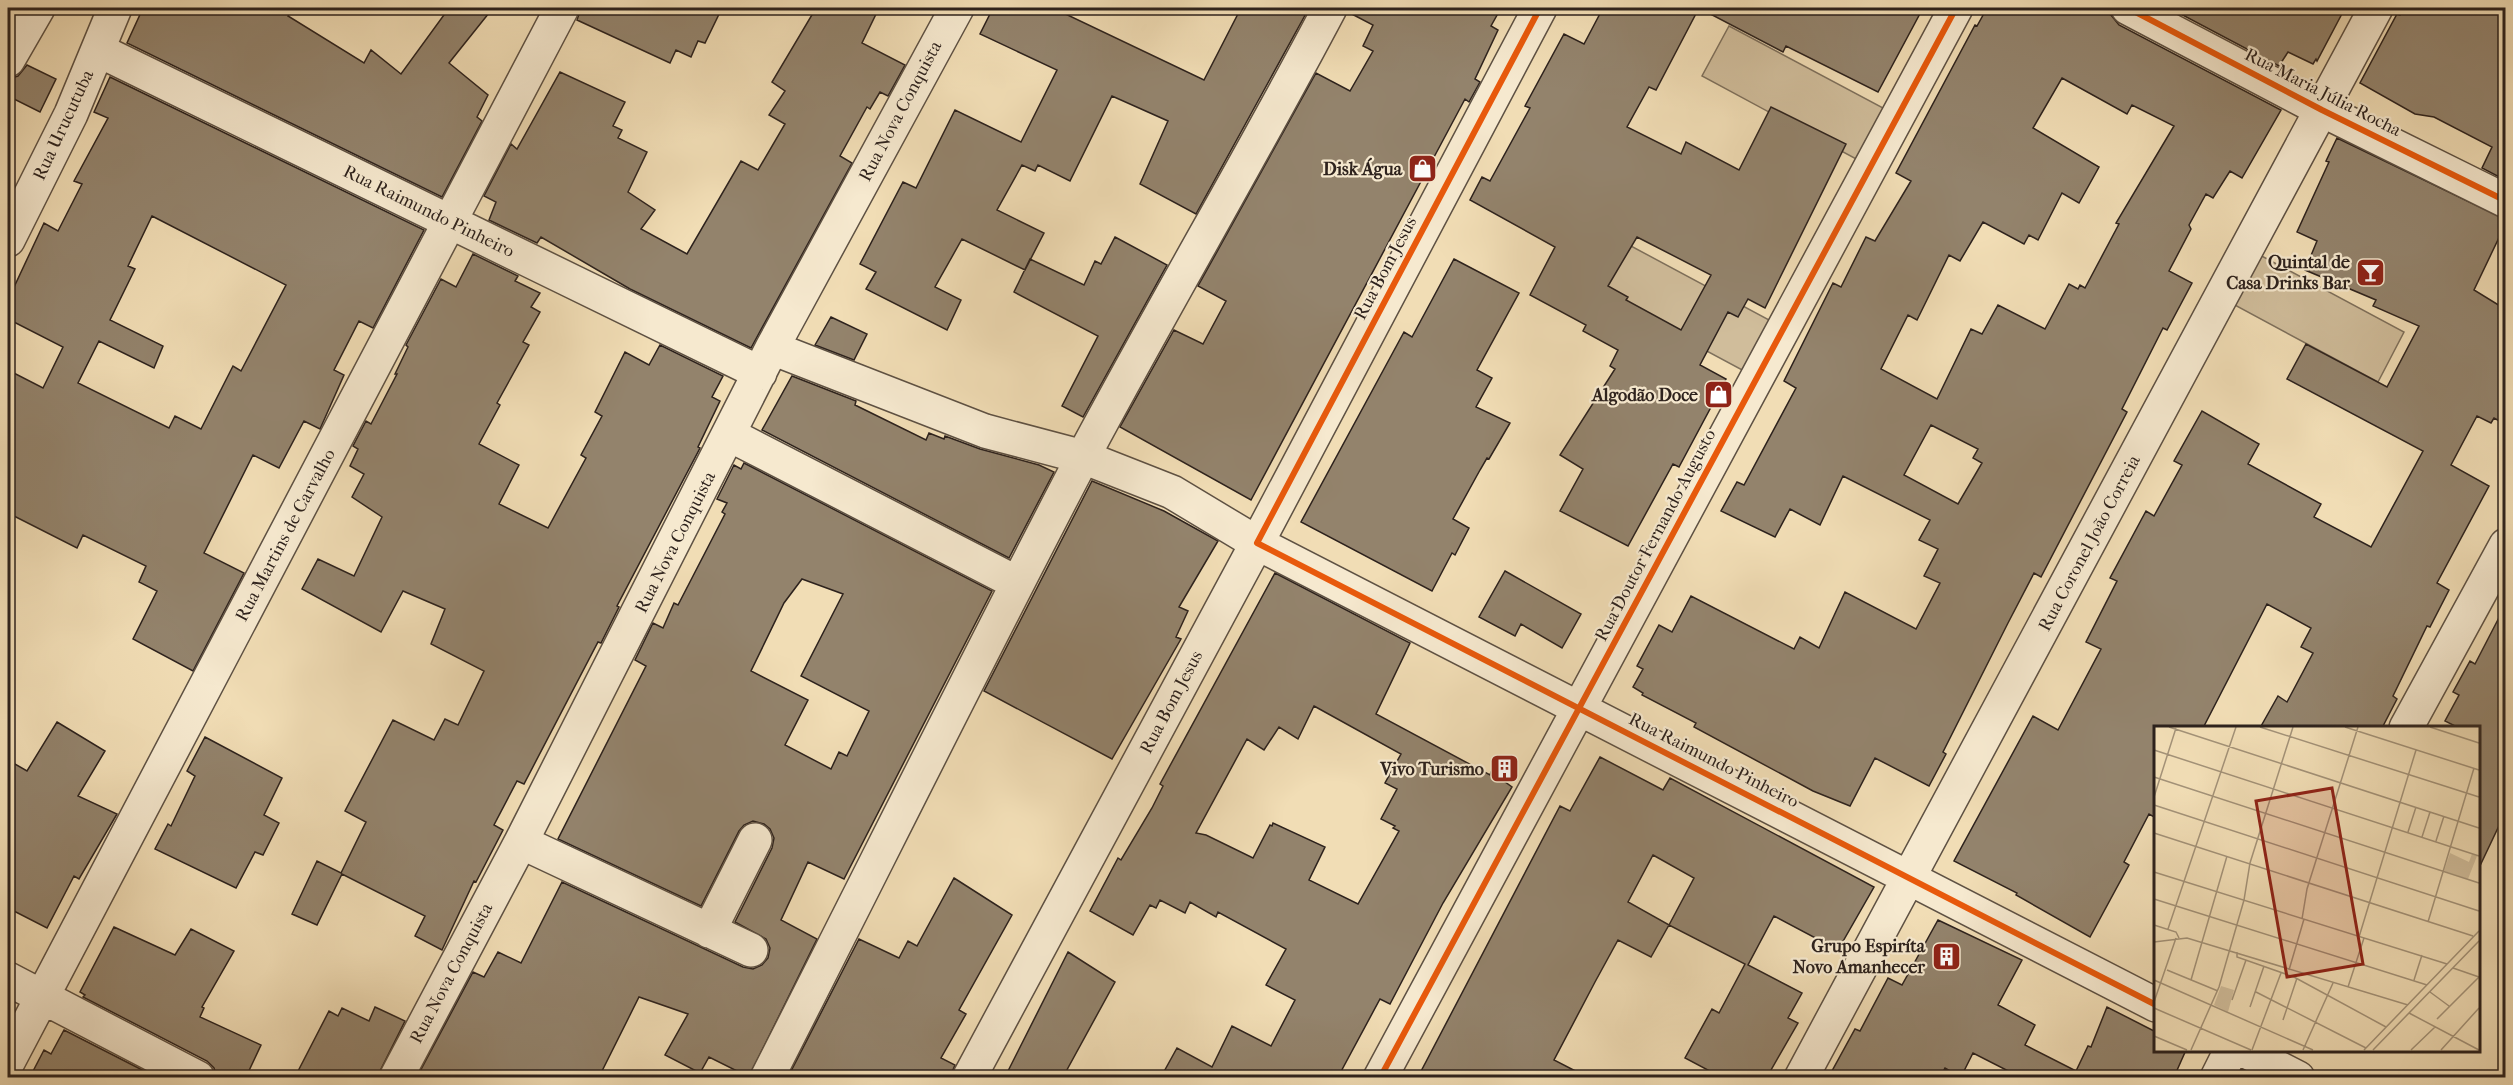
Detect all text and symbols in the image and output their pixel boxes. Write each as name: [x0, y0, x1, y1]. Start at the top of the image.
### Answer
street label: Rua Nova Conquista: [855, 37, 947, 185]
street label: Rua Maria Júlia Rocha: [2241, 44, 2405, 141]
street label: Rua Urucutuba: [29, 66, 98, 184]
shop icon: Disk Água: [1407, 153, 1439, 185]
place label: Disk Água: [1323, 157, 1403, 180]
street label: Rua Raimundo Pinheiro: [340, 161, 518, 262]
street label: Rua Bom Jesus: [1350, 213, 1422, 323]
place label: Quintal de Casa Drinks Bar: [2226, 252, 2350, 294]
bar icon: Quintal de Casa Drinks Bar: [2355, 256, 2387, 288]
shop icon: Algodão Doce: [1703, 379, 1735, 411]
place label: Algodão Doce: [1591, 385, 1698, 406]
street label: Rua Doutor Fernando Augusto: [1591, 426, 1720, 645]
street label: Rua Martins de Carvalho: [231, 445, 340, 625]
street label: Rua Coronel João Correia: [2034, 451, 2145, 635]
street label: Rua Nova Conquista: [631, 467, 721, 616]
street label: Rua Bom Jesus: [1136, 647, 1208, 757]
street label: Rua Raimundo Pinheiro: [1625, 708, 1802, 812]
inset map: [2154, 726, 2480, 1052]
building icon: Vivo Turismo: [1489, 753, 1521, 785]
place label: Vivo Turismo: [1379, 759, 1484, 780]
street label: Rua Nova Conquista: [406, 899, 498, 1047]
place label: Grupo Espiríta Novo Amanhecer: [1792, 936, 1926, 978]
building icon: Grupo Espiríta Novo Amanhecer: [1930, 940, 1962, 972]

